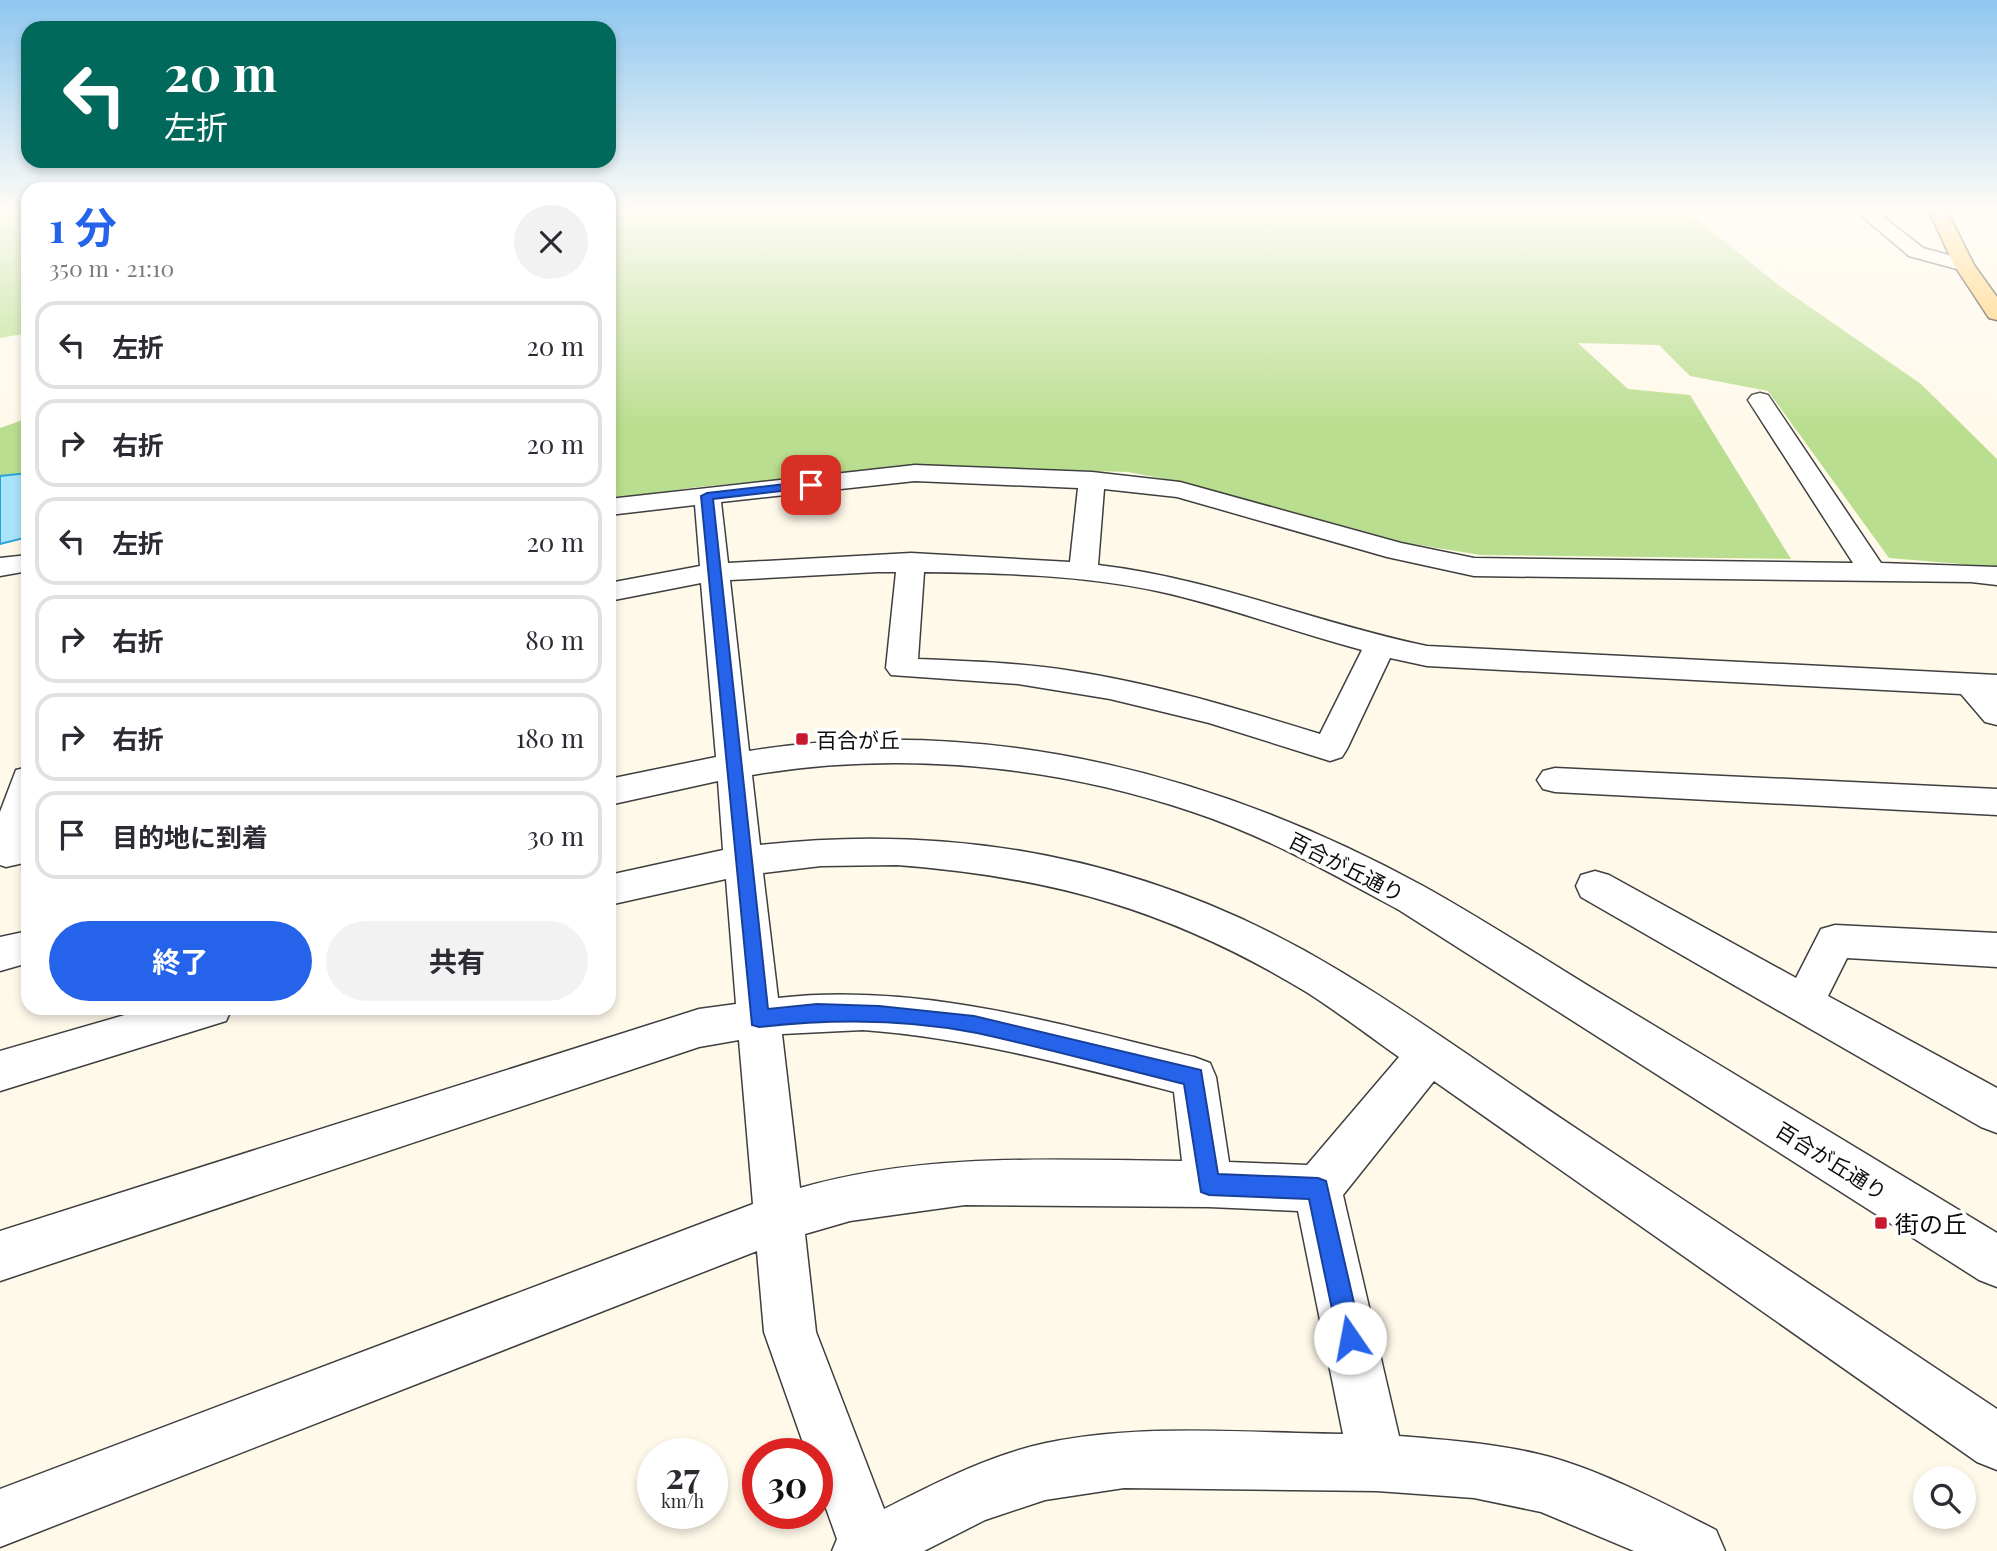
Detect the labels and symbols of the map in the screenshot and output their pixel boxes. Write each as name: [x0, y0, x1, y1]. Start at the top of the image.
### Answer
pin: [781, 455, 841, 515]
place label: 百合が丘: [816, 725, 900, 753]
marker: 百合が丘: [794, 731, 810, 747]
street label: 百合が丘通り: [1285, 825, 1409, 907]
street label: 百合が丘通り: [1771, 1115, 1893, 1205]
place label: 街の丘: [1895, 1207, 1967, 1239]
marker: 街の丘: [1873, 1215, 1889, 1231]
position arrow: [1313, 1301, 1387, 1375]
speed limit sign: 30: [742, 1438, 833, 1529]

